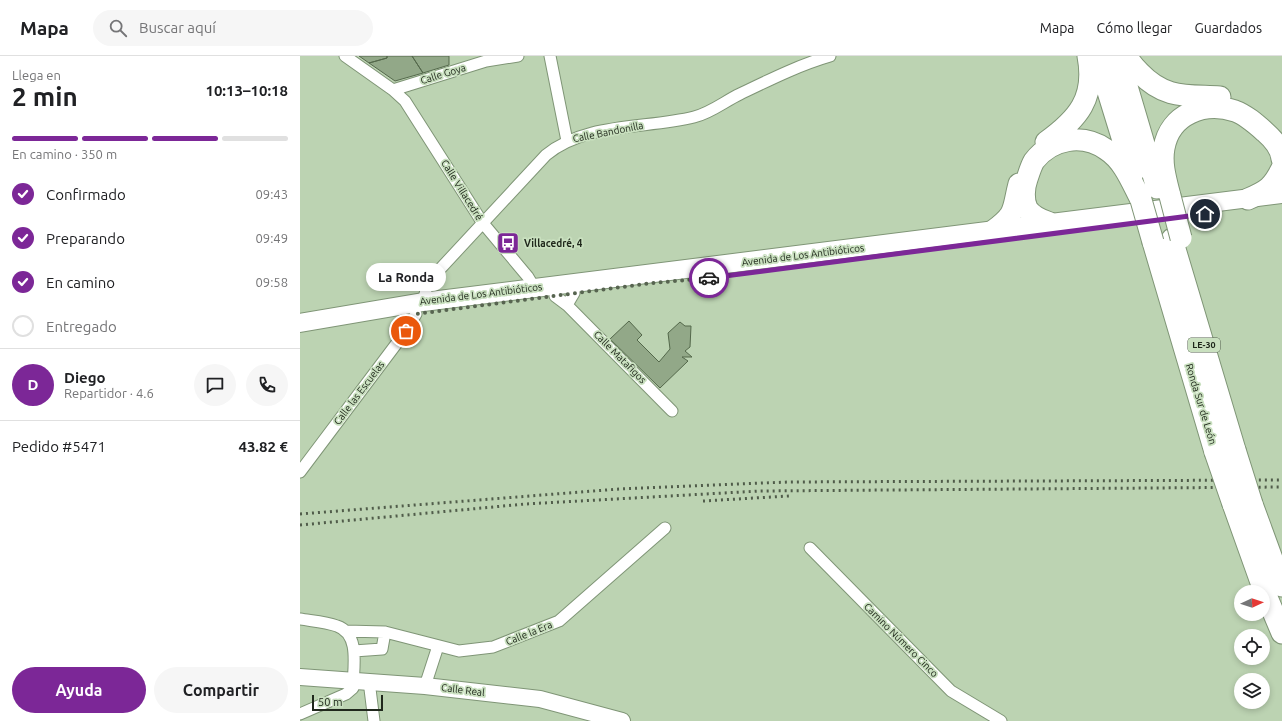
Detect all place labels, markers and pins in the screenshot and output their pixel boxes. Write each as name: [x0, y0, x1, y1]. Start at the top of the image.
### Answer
pin: [1188, 197, 1222, 231]
bus stop icon: Villacedré, 4: [495, 230, 521, 256]
place label: Villacedré, 4: [524, 238, 583, 249]
callout: La Ronda: [366, 263, 446, 291]
pin: [389, 314, 423, 348]

